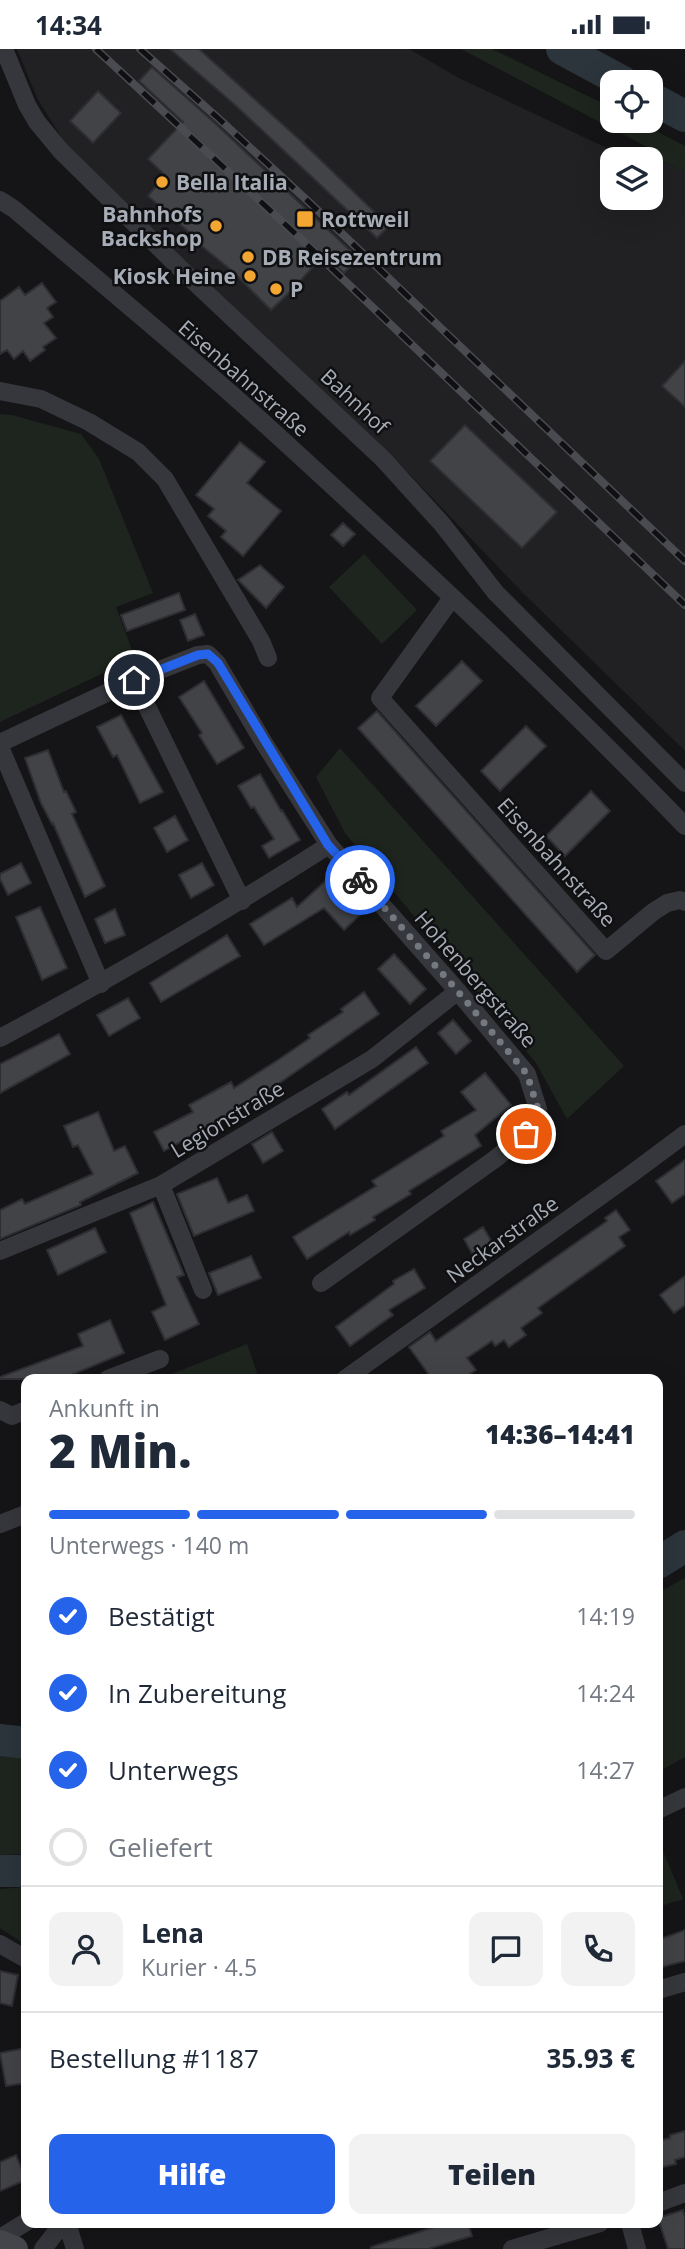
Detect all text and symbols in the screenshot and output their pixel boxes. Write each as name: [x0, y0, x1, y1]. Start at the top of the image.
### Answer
text: 14:34: [35, 7, 102, 43]
map controls: [600, 70, 663, 210]
button: locate: [600, 70, 663, 133]
button: layers: [600, 147, 663, 210]
place label: Bella Italia: [176, 168, 288, 196]
marker: Bella Italia: [154, 174, 170, 190]
place label: Bahnhofs Backshop: [101, 200, 202, 252]
place label: Rottweil: [321, 205, 409, 233]
marker: Rottweil: [295, 209, 315, 229]
marker: Bahnhofs Backshop: [208, 218, 224, 234]
place label: DB Reisezentrum: [262, 243, 442, 271]
marker: DB Reisezentrum: [240, 249, 256, 265]
place label: Kiosk Heine: [113, 262, 236, 290]
marker: Kiosk Heine: [242, 268, 258, 284]
place label: P: [290, 275, 303, 303]
marker: P: [268, 281, 284, 297]
street label: Eisenbahnstraße: [173, 313, 315, 443]
street label: Bahnhof: [315, 362, 397, 441]
pin: [104, 650, 164, 710]
icon: home: [115, 661, 153, 699]
street label: Eisenbahnstraße: [492, 791, 622, 933]
courier: [325, 845, 395, 915]
icon: bike: [341, 861, 379, 899]
street label: Hohenbergstraße: [409, 905, 543, 1053]
street label: Legionstraße: [165, 1074, 289, 1164]
pin: [496, 1104, 556, 1164]
icon: bag: [507, 1115, 545, 1153]
street label: Neckarstraße: [441, 1189, 563, 1289]
text: Ankunft in: [49, 1392, 160, 1424]
text: 14:36–14:41: [485, 1416, 635, 1452]
text: 2 Min.: [49, 1419, 191, 1481]
text: Unterwegs · 140 m: [49, 1529, 249, 1561]
icon: check: [49, 1597, 87, 1635]
text: Bestätigt: [108, 1598, 215, 1634]
text: 14:19: [576, 1600, 635, 1632]
icon: check: [49, 1674, 87, 1712]
text: In Zubereitung: [108, 1675, 286, 1711]
text: 14:24: [576, 1677, 635, 1709]
icon: check: [49, 1751, 87, 1789]
text: Unterwegs: [108, 1752, 239, 1788]
text: 14:27: [576, 1754, 635, 1786]
text: Geliefert: [108, 1829, 212, 1865]
button: person: [49, 1912, 123, 1986]
button: chat: [469, 1912, 543, 1986]
button: phone: [561, 1912, 635, 1986]
text: Lena: [141, 1915, 204, 1951]
text: Kurier · 4.5: [141, 1951, 257, 1983]
text: Bestellung #1187: [49, 2040, 259, 2076]
text: 35.93 €: [547, 2040, 635, 2076]
button: Hilfe: [49, 2134, 335, 2214]
button: Teilen: [349, 2134, 635, 2214]

